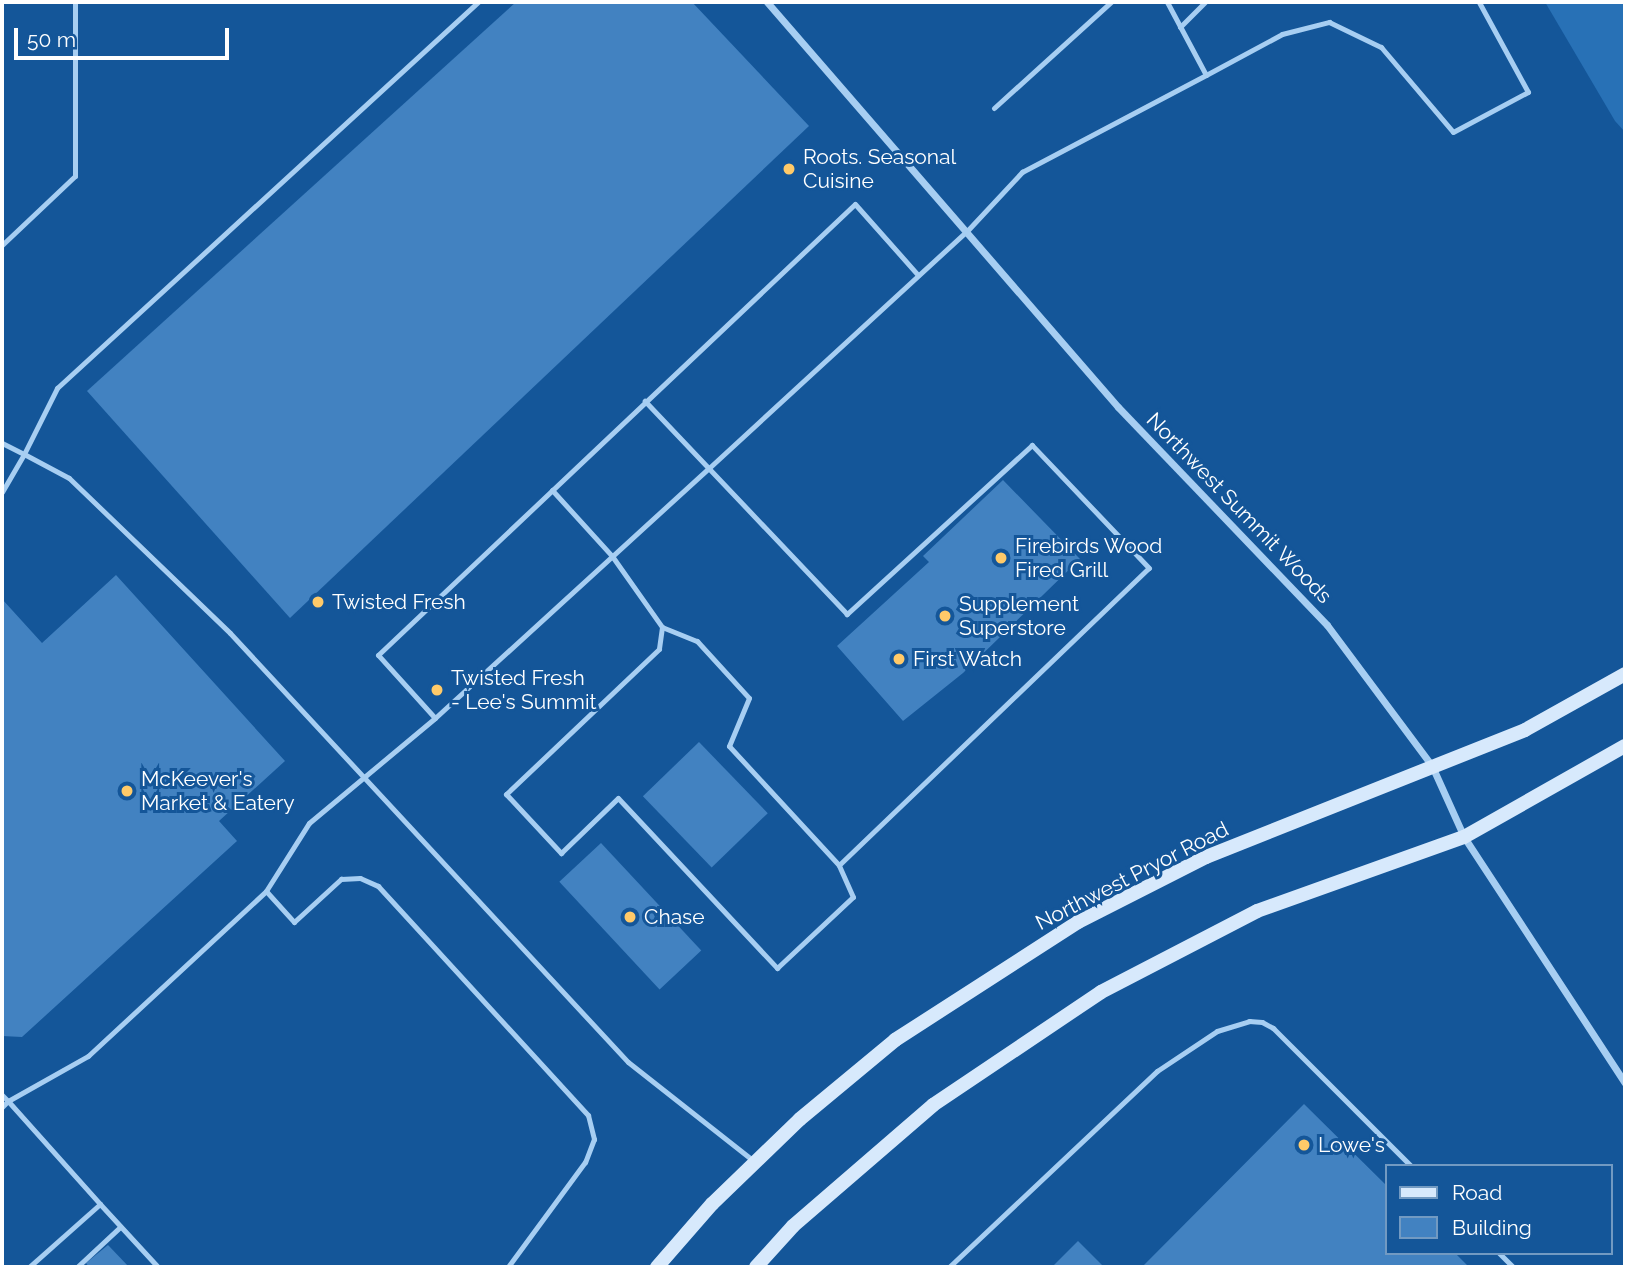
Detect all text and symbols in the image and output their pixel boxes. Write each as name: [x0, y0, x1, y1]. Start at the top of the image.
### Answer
scale bar: [18, 14, 233, 58]
text: 50 m: [27, 27, 76, 52]
place label: Roots. Seasonal Cuisine: [803, 144, 956, 194]
marker: Roots. Seasonal Cuisine: [781, 161, 797, 177]
street label: Northwest Summit Woods: [1141, 407, 1337, 609]
place label: Firebirds Wood Fired Grill: [1015, 533, 1163, 583]
marker: Firebirds Wood Fired Grill: [993, 550, 1009, 566]
place label: Twisted Fresh: [332, 589, 466, 615]
place label: Supplement Superstore: [959, 591, 1079, 641]
marker: Twisted Fresh: [310, 594, 326, 610]
marker: Supplement Superstore: [937, 608, 953, 624]
place label: First Watch: [913, 646, 1023, 672]
marker: First Watch: [891, 651, 907, 667]
place label: Twisted Fresh - Lee's Summit: [451, 665, 596, 715]
marker: Twisted Fresh - Lee's Summit: [429, 682, 445, 698]
place label: McKeever's Market & Eatery: [141, 766, 295, 816]
marker: McKeever's Market & Eatery: [119, 783, 135, 799]
street label: Northwest Pryor Road: [1031, 816, 1233, 936]
place label: Chase: [644, 904, 705, 930]
marker: Chase: [622, 909, 638, 925]
place label: Lowe's: [1318, 1132, 1385, 1158]
marker: Lowe's: [1296, 1137, 1312, 1153]
legend: [1386, 1164, 1613, 1255]
text: Road: [1452, 1180, 1502, 1205]
text: Building: [1452, 1215, 1532, 1240]

